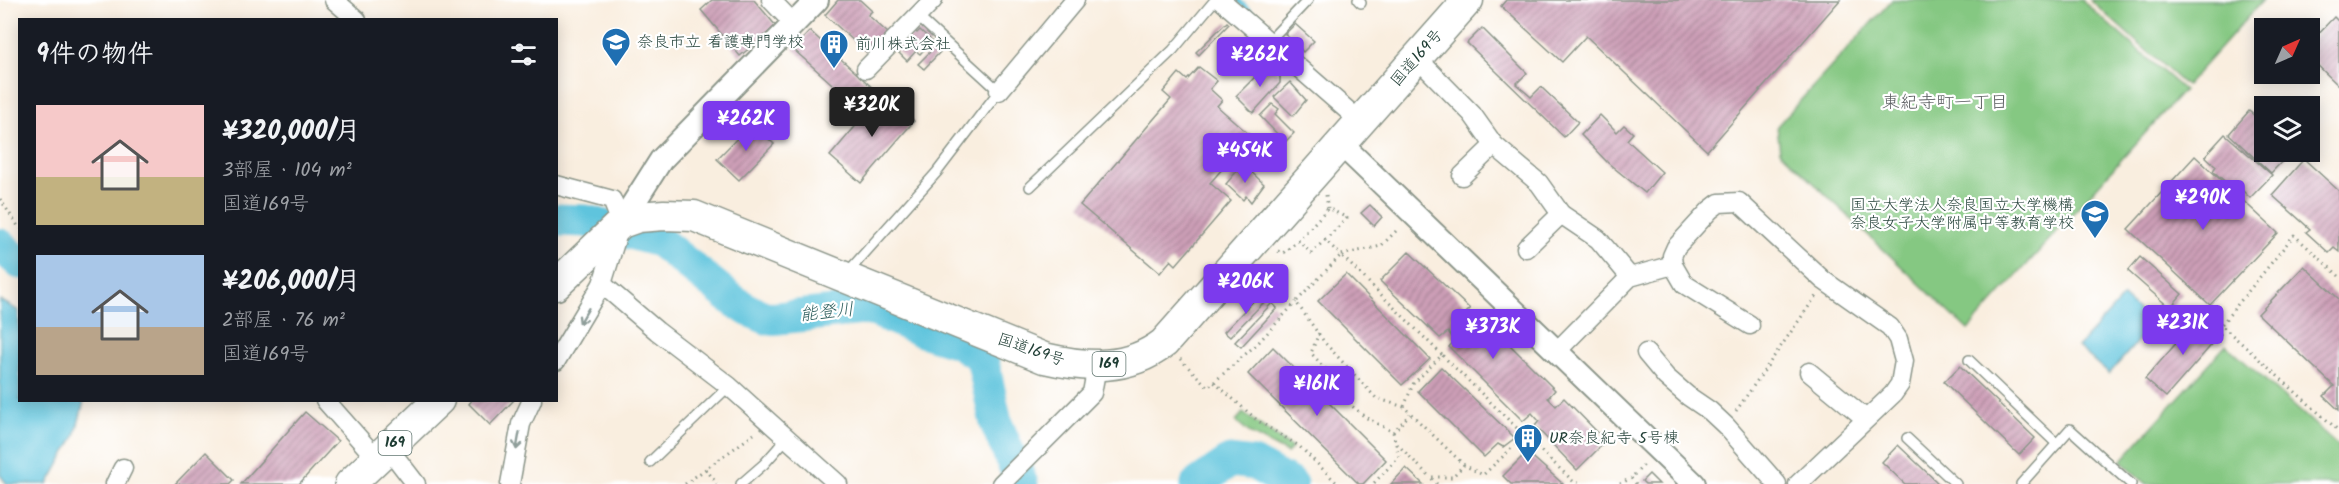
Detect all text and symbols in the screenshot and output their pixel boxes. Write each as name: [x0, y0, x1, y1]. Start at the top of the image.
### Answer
north arrow: [2254, 18, 2320, 84]
map controls: [2254, 18, 2320, 162]
street label: 国道169号: [1385, 23, 1449, 93]
school or university icon: 奈良市立 看護専門学校: [600, 26, 632, 68]
building icon: 前川株式会社: [818, 28, 850, 70]
place label: 奈良市立 看護専門学校: [637, 30, 803, 55]
place label: 前川株式会社: [855, 32, 951, 57]
text: 9件の物件: [36, 34, 153, 76]
pin: ¥262K: [1218, 37, 1302, 88]
icon: filters: [507, 38, 540, 71]
text: ¥262K: [1231, 40, 1289, 72]
pin: ¥320K: [830, 87, 914, 138]
district label: 東紀寺町一丁目: [1882, 89, 2008, 118]
text: ¥320K: [843, 90, 901, 122]
button: layers: [2254, 96, 2320, 162]
pin: ¥262K: [704, 101, 788, 152]
text: ¥262K: [717, 104, 775, 136]
text: ¥320,000/月: [222, 111, 361, 153]
icon: home: [84, 129, 156, 201]
pin: ¥454K: [1203, 133, 1287, 184]
text: ¥454K: [1217, 136, 1273, 168]
text: 3部屋 · 104 m²: [222, 155, 352, 187]
pin: ¥290K: [2161, 180, 2245, 231]
text: ¥290K: [2175, 183, 2231, 215]
text: 国道169号: [222, 189, 309, 221]
place label: 国立大学法人奈良国立大学機構 奈良女子大学附属中等教育学校: [1850, 193, 2074, 236]
school or university icon: 国立大学法人奈良国立大学機構 奈良女子大学附属中等教育学校: [2079, 198, 2111, 240]
text: ¥206,000/月: [222, 261, 361, 303]
pin: ¥206K: [1204, 264, 1288, 315]
text: ¥206K: [1217, 267, 1275, 299]
icon: home: [84, 279, 156, 351]
water label: 能登川: [799, 296, 855, 330]
text: 2部屋 · 76 m²: [222, 305, 345, 337]
pin: ¥231K: [2141, 305, 2225, 356]
one-way arrow: [578, 307, 590, 324]
text: ¥231K: [2157, 308, 2209, 340]
pin: ¥373K: [1451, 309, 1535, 360]
text: ¥373K: [1465, 312, 1521, 344]
street label: 国道169号: [994, 327, 1068, 373]
text: 国道169号: [222, 339, 309, 371]
road number: 169: [1092, 352, 1126, 376]
pin: ¥161K: [1275, 366, 1359, 417]
text: ¥161K: [1293, 369, 1341, 401]
building icon: UR奈良紀寺 5号棟: [1512, 422, 1544, 464]
place label: UR奈良紀寺 5号棟: [1549, 426, 1679, 451]
road number: 169: [378, 431, 412, 455]
one-way arrow: [512, 431, 523, 451]

